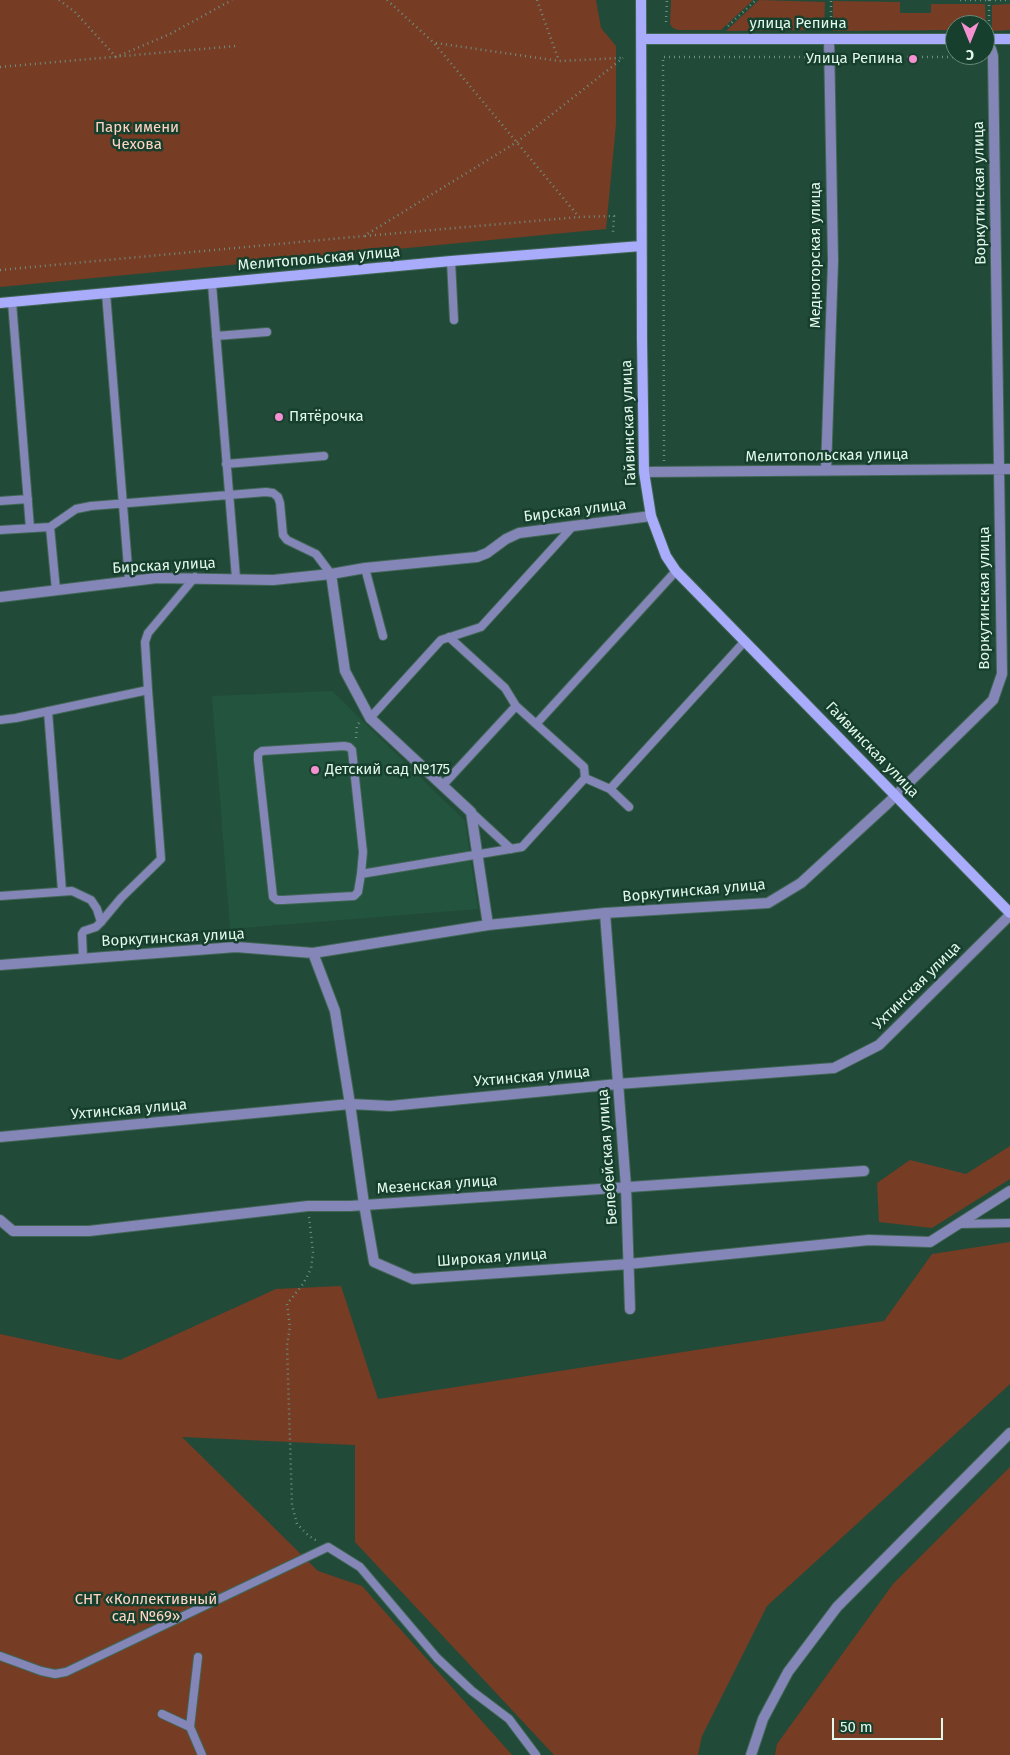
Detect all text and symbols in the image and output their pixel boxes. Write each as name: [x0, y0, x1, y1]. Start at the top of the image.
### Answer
street label: улица Репина: [749, 15, 847, 33]
north arrow: [945, 15, 995, 65]
text: С: [966, 46, 974, 63]
place label: Улица Репина: [806, 50, 903, 68]
marker: Улица Репина: [907, 53, 919, 65]
park label: Парк имени Чехова: [95, 119, 179, 154]
street label: Воркутинская улица: [970, 121, 990, 265]
street label: Медногорская улица: [807, 182, 825, 328]
street label: Мелитопольская улица: [237, 243, 401, 275]
street label: Гайвинская улица: [618, 359, 640, 487]
place label: Пятёрочка: [289, 408, 364, 426]
marker: Пятёрочка: [273, 411, 285, 423]
street label: Мелитопольская улица: [745, 446, 909, 466]
street label: Бирская улица: [523, 496, 627, 526]
street label: Воркутинская улица: [976, 526, 994, 670]
street label: Бирская улица: [112, 554, 216, 578]
street label: Гайвинская улица: [822, 698, 922, 802]
place label: Детский сад №175: [325, 761, 450, 779]
marker: Детский сад №175: [309, 764, 321, 776]
street label: Воркутинская улица: [622, 876, 766, 906]
street label: Воркутинская улица: [101, 925, 245, 951]
street label: Ухтинская улица: [869, 938, 965, 1034]
street label: Ухтинская улица: [473, 1063, 591, 1091]
street label: Белебейская улица: [594, 1088, 622, 1226]
street label: Ухтинская улица: [70, 1096, 188, 1124]
street label: Мезенская улица: [376, 1172, 498, 1198]
street label: Широкая улица: [436, 1245, 548, 1271]
park label: СНТ «Коллективный сад №69»: [75, 1591, 217, 1626]
scale bar: [835, 1708, 946, 1740]
text: 50 m: [840, 1718, 873, 1736]

